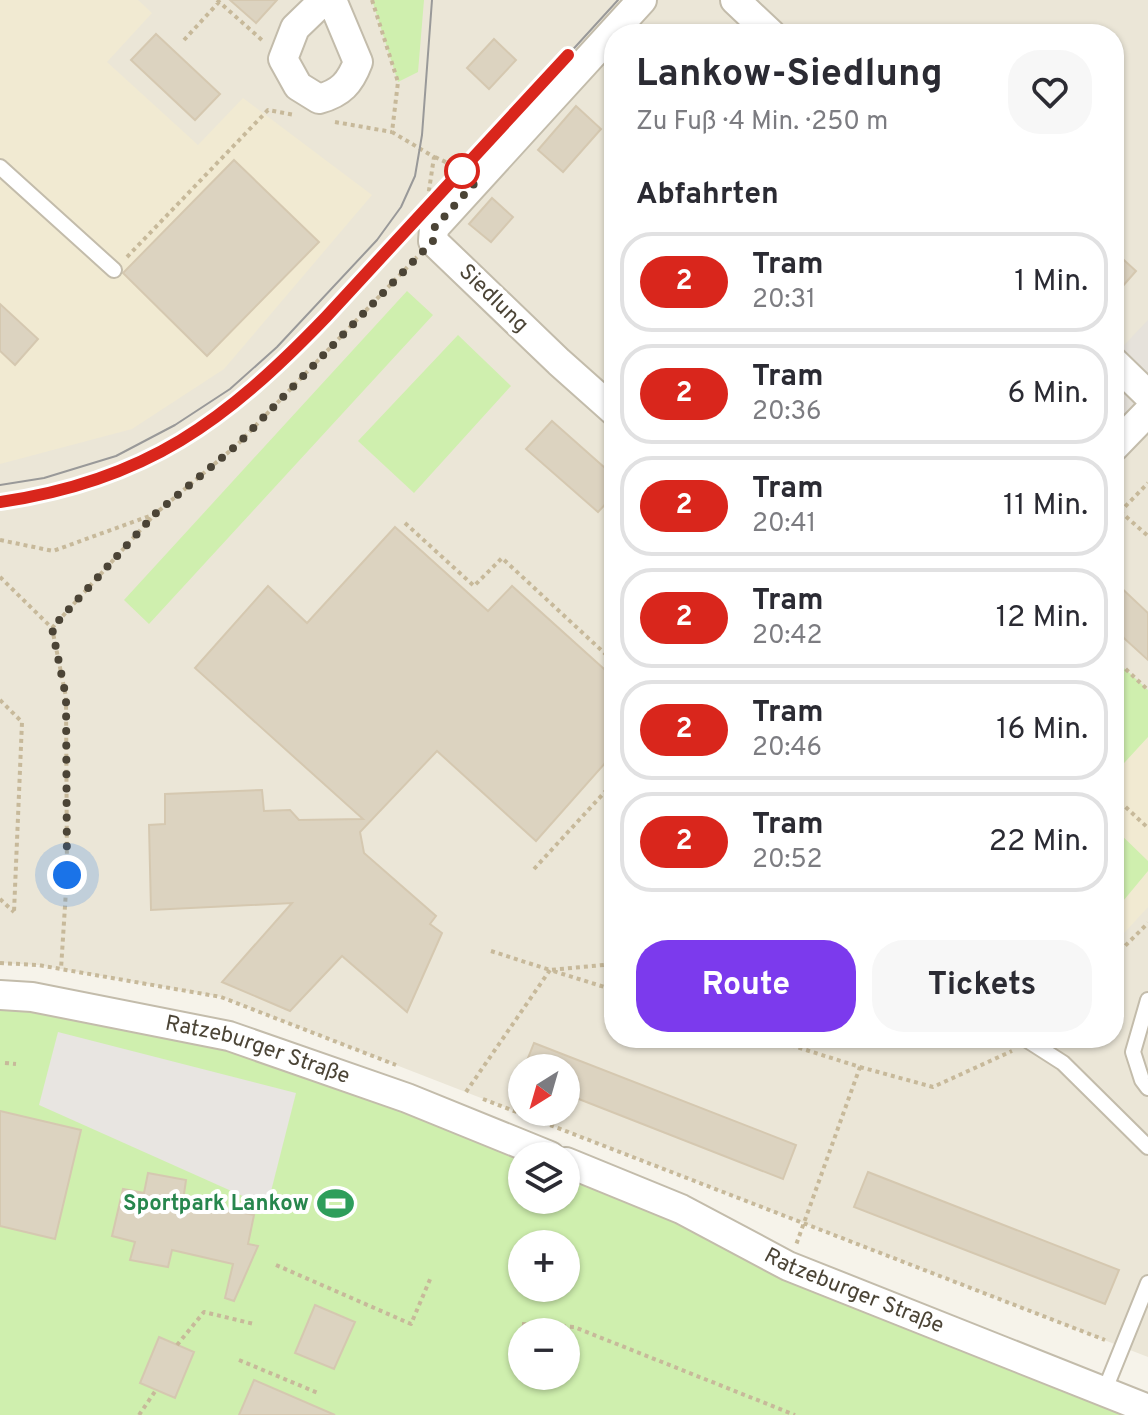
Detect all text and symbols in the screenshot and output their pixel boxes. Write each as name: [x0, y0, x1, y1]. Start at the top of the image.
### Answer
button: heart: [1008, 50, 1092, 134]
text: Lankow-Siedlung: [636, 51, 943, 100]
text: Zu Fuß · 4 Min. · 250 m: [636, 106, 888, 139]
unlabelled marker: [445, 154, 479, 188]
text: Abfahrten: [636, 177, 779, 214]
text: Tram: [752, 247, 823, 284]
street label: Siedlung: [452, 259, 534, 339]
text: 2: [675, 264, 693, 300]
text: 1 Min.: [1014, 264, 1088, 301]
text: 20:31: [752, 284, 816, 317]
text: Tram: [752, 359, 823, 396]
text: 2: [675, 376, 693, 412]
text: 6 Min.: [1007, 376, 1088, 413]
text: 20:36: [752, 396, 822, 429]
text: Tram: [752, 471, 823, 508]
text: 2: [675, 488, 693, 524]
text: 11 Min.: [1003, 488, 1088, 525]
text: 20:41: [752, 508, 816, 541]
text: Tram: [752, 583, 823, 620]
text: 2: [675, 600, 693, 636]
text: 12 Min.: [996, 600, 1088, 637]
text: 20:42: [752, 620, 823, 653]
text: Tram: [752, 695, 823, 732]
text: 2: [675, 712, 693, 748]
text: 16 Min.: [996, 712, 1088, 749]
text: 20:46: [752, 732, 822, 765]
text: Tram: [752, 807, 823, 844]
text: 2: [675, 824, 693, 860]
text: 22 Min.: [989, 824, 1088, 861]
text: 20:52: [752, 844, 822, 877]
your location: [47, 855, 87, 895]
button: Route: [636, 940, 856, 1032]
button: Tickets: [872, 940, 1092, 1032]
street label: Ratzeburger Straße: [163, 1010, 353, 1091]
north arrow: [508, 1054, 580, 1126]
map controls: [508, 1054, 580, 1390]
button: layers: [508, 1142, 580, 1214]
sports icon: Sportpark Lankow: [316, 1185, 354, 1223]
place label: Sportpark Lankow: [123, 1191, 309, 1218]
button: +: [508, 1230, 580, 1302]
street label: Ratzeburger Straße: [759, 1242, 948, 1340]
button: −: [508, 1318, 580, 1390]

